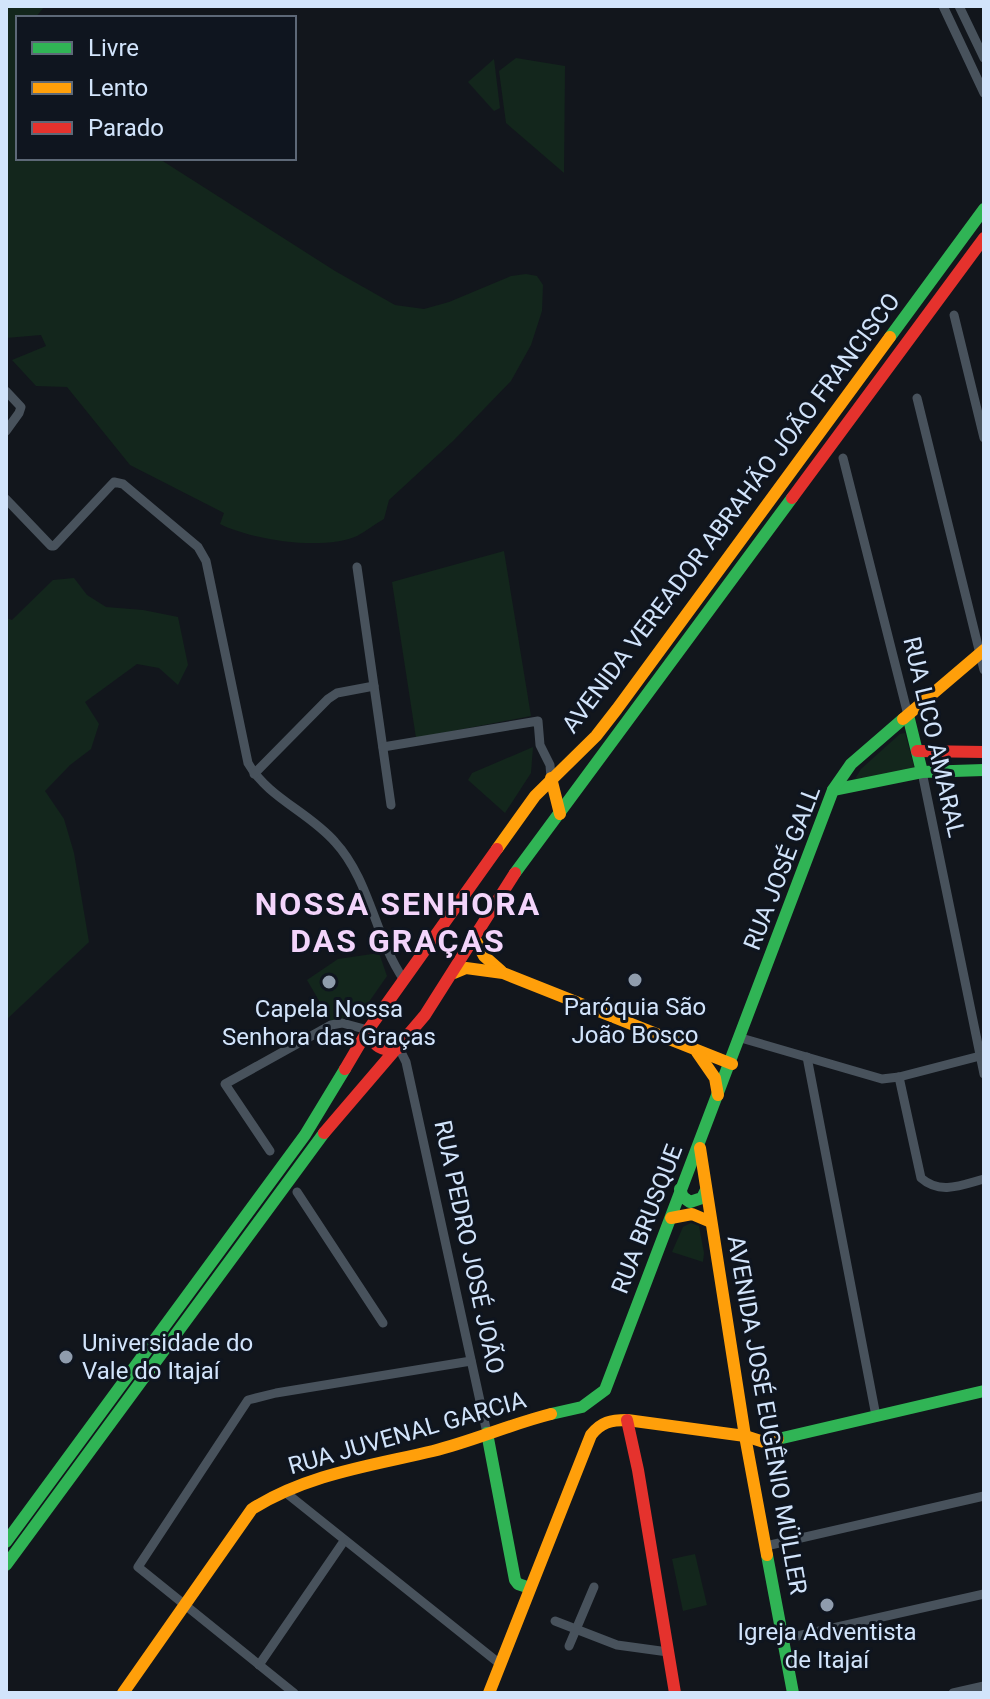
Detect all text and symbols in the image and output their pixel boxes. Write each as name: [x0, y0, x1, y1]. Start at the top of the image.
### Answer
legend: [16, 16, 296, 160]
text: Livre: [88, 34, 139, 62]
text: Lento: [88, 74, 148, 102]
text: Parado: [88, 114, 164, 142]
street label: AVENIDA VEREADOR ABRAHÃO JOÃO FRANCISCO: [556, 288, 906, 738]
street label: RUA LICO AMARAL: [897, 634, 971, 840]
street label: RUA JOSÉ GALL: [738, 782, 826, 954]
district label: NOSSA SENHORA DAS GRAÇAS: [255, 885, 541, 960]
marker: Paróquia São João Bosco: [626, 971, 644, 989]
marker: Capela Nossa Senhora das Graças: [320, 973, 338, 991]
place label: Paróquia São João Bosco: [564, 993, 706, 1049]
place label: Capela Nossa Senhora das Graças: [222, 995, 436, 1051]
street label: RUA PEDRO JOSÉ JOÃO: [428, 1118, 510, 1376]
street label: RUA BRUSQUE: [606, 1141, 688, 1297]
street label: AVENIDA JOSÉ EUGÊNIO MÜLLER: [722, 1233, 812, 1597]
place label: Universidade do Vale do Itajaí: [82, 1329, 253, 1385]
marker: Universidade do Vale do Itajaí: [57, 1348, 75, 1366]
street label: RUA JUVENAL GARCIA: [285, 1386, 529, 1480]
marker: Igreja Adventista de Itajaí: [818, 1596, 836, 1614]
place label: Igreja Adventista de Itajaí: [737, 1618, 917, 1674]

